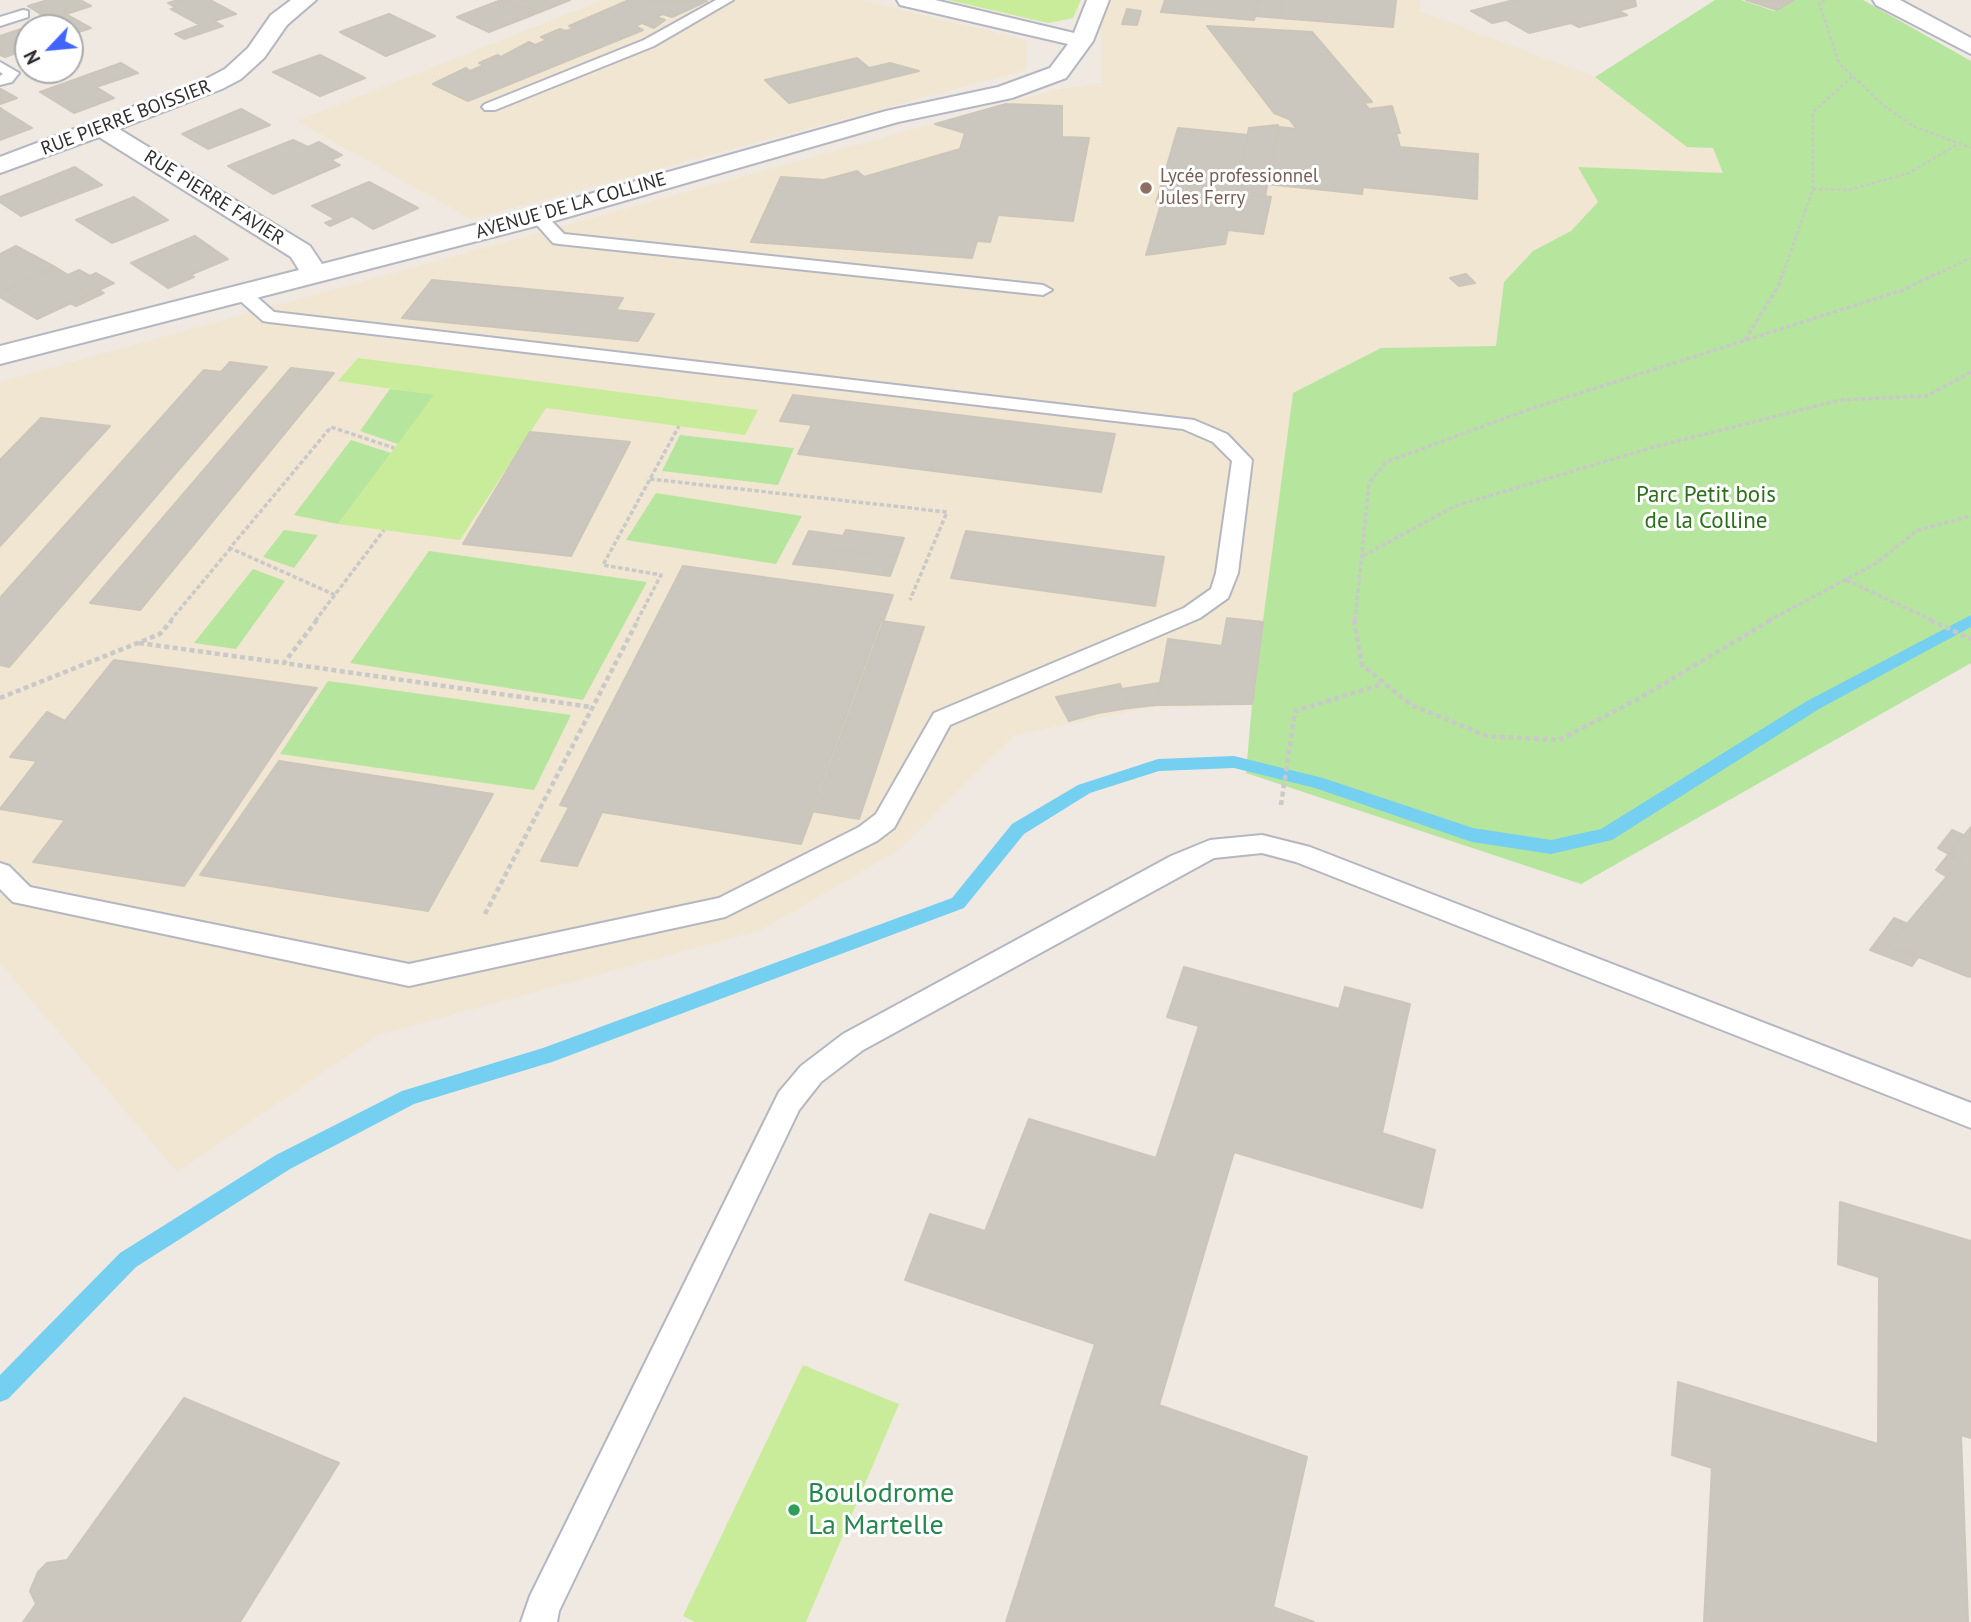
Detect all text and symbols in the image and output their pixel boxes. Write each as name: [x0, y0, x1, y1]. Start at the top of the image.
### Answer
north arrow: [14, 14, 84, 84]
text: N: [18, 46, 45, 68]
street label: RUE PIERRE BOISSIER: [38, 75, 214, 161]
street label: RUE PIERRE FAVIER: [140, 146, 288, 250]
place label: Lycée professionnel Jules Ferry: [1160, 166, 1318, 210]
street label: AVENUE DE LA COLLINE: [473, 168, 669, 244]
marker: Lycée professionnel Jules Ferry: [1138, 180, 1154, 196]
park label: Parc Petit bois de la Colline: [1636, 481, 1776, 535]
place label: Boulodrome La Martelle: [808, 1477, 954, 1543]
marker: Boulodrome La Martelle: [786, 1502, 802, 1518]

